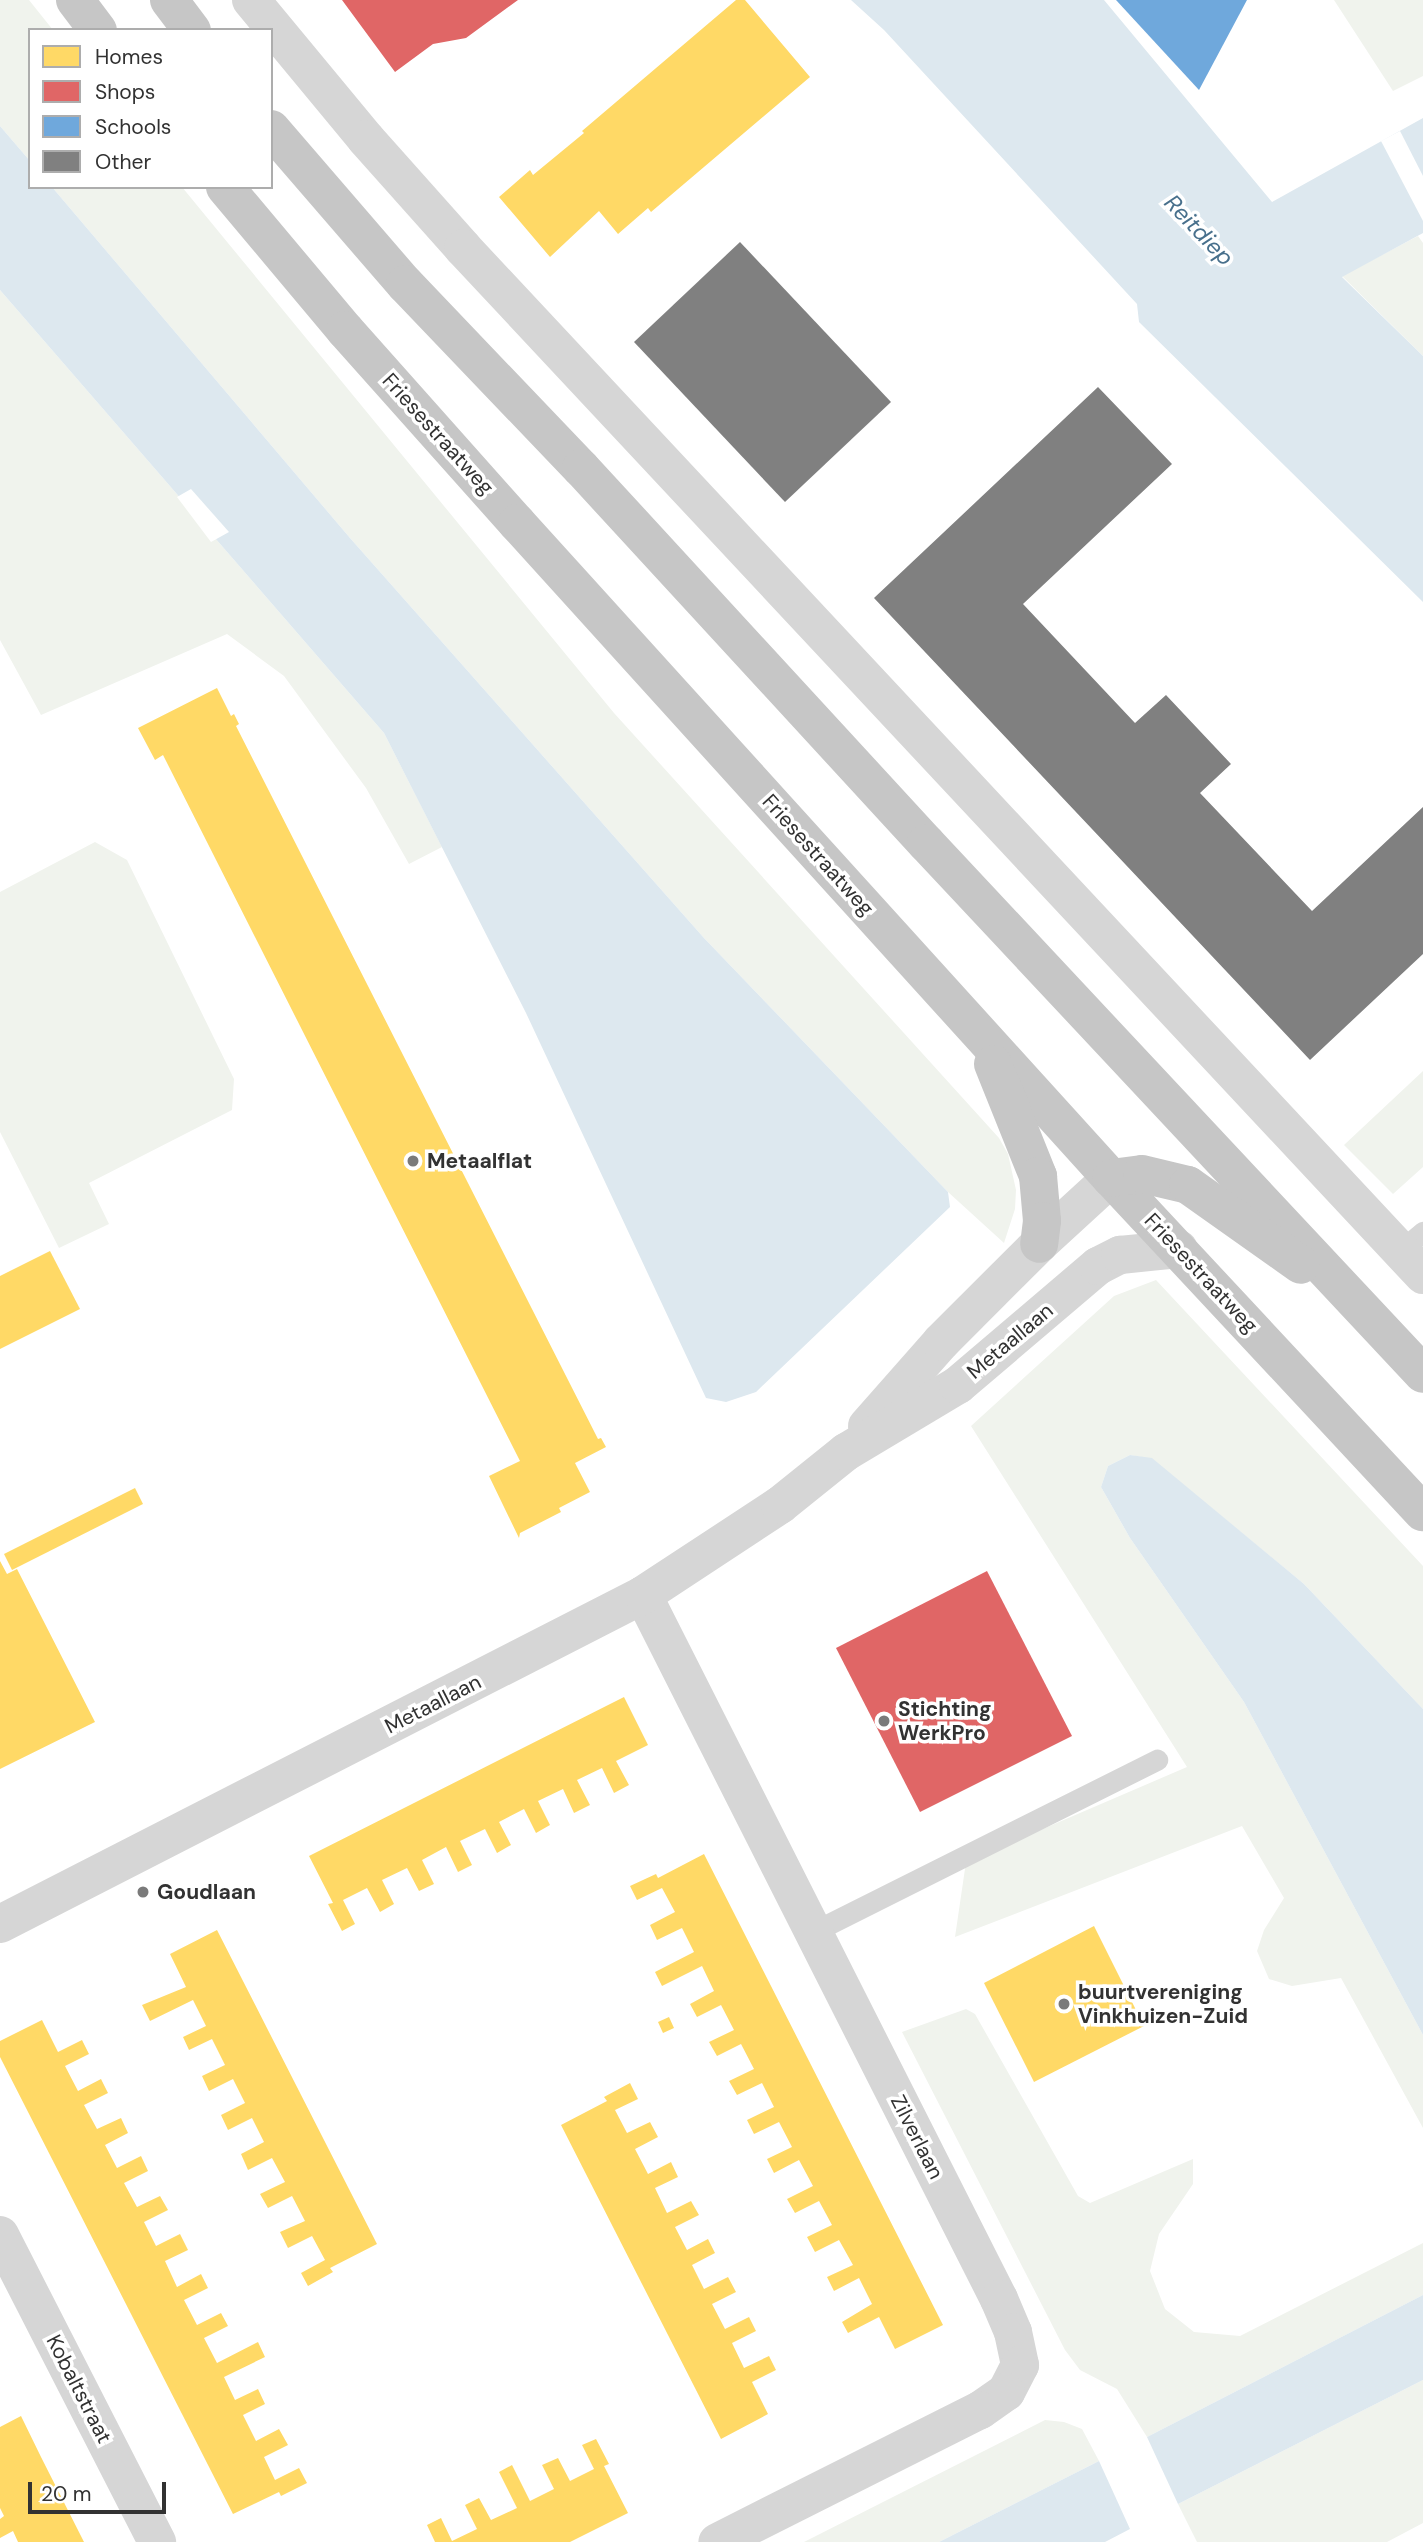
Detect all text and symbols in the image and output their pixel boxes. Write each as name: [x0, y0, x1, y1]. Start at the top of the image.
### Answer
legend: [28, 28, 273, 189]
text: Homes: [95, 43, 163, 71]
text: Shops: [95, 78, 155, 106]
text: Schools: [95, 113, 171, 141]
text: Other: [95, 148, 151, 176]
water label: Reitdiep: [1159, 189, 1239, 271]
street label: Friesestraatweg: [377, 368, 499, 500]
street label: Friesestraatweg: [757, 789, 879, 921]
place label: Metaalflat: [427, 1148, 532, 1174]
marker: Metaalflat: [405, 1153, 421, 1169]
street label: Friesestraatweg: [1139, 1208, 1263, 1338]
street label: Metaallaan: [962, 1298, 1058, 1384]
street label: Metaallaan: [381, 1669, 485, 1739]
place label: Stichting WerkPro: [898, 1696, 992, 1746]
marker: Stichting WerkPro: [876, 1713, 892, 1729]
place label: Goudlaan: [157, 1879, 256, 1905]
marker: Goudlaan: [135, 1884, 151, 1900]
place label: buurtvereniging Vinkhuizen-Zuid: [1078, 1979, 1248, 2029]
marker: buurtvereniging Vinkhuizen-Zuid: [1056, 1996, 1072, 2012]
street label: Zilverlaan: [885, 2091, 949, 2183]
street label: Kobaltstraat: [41, 2331, 117, 2447]
scale bar: [32, 2468, 170, 2512]
text: 20 m: [41, 2480, 92, 2508]

